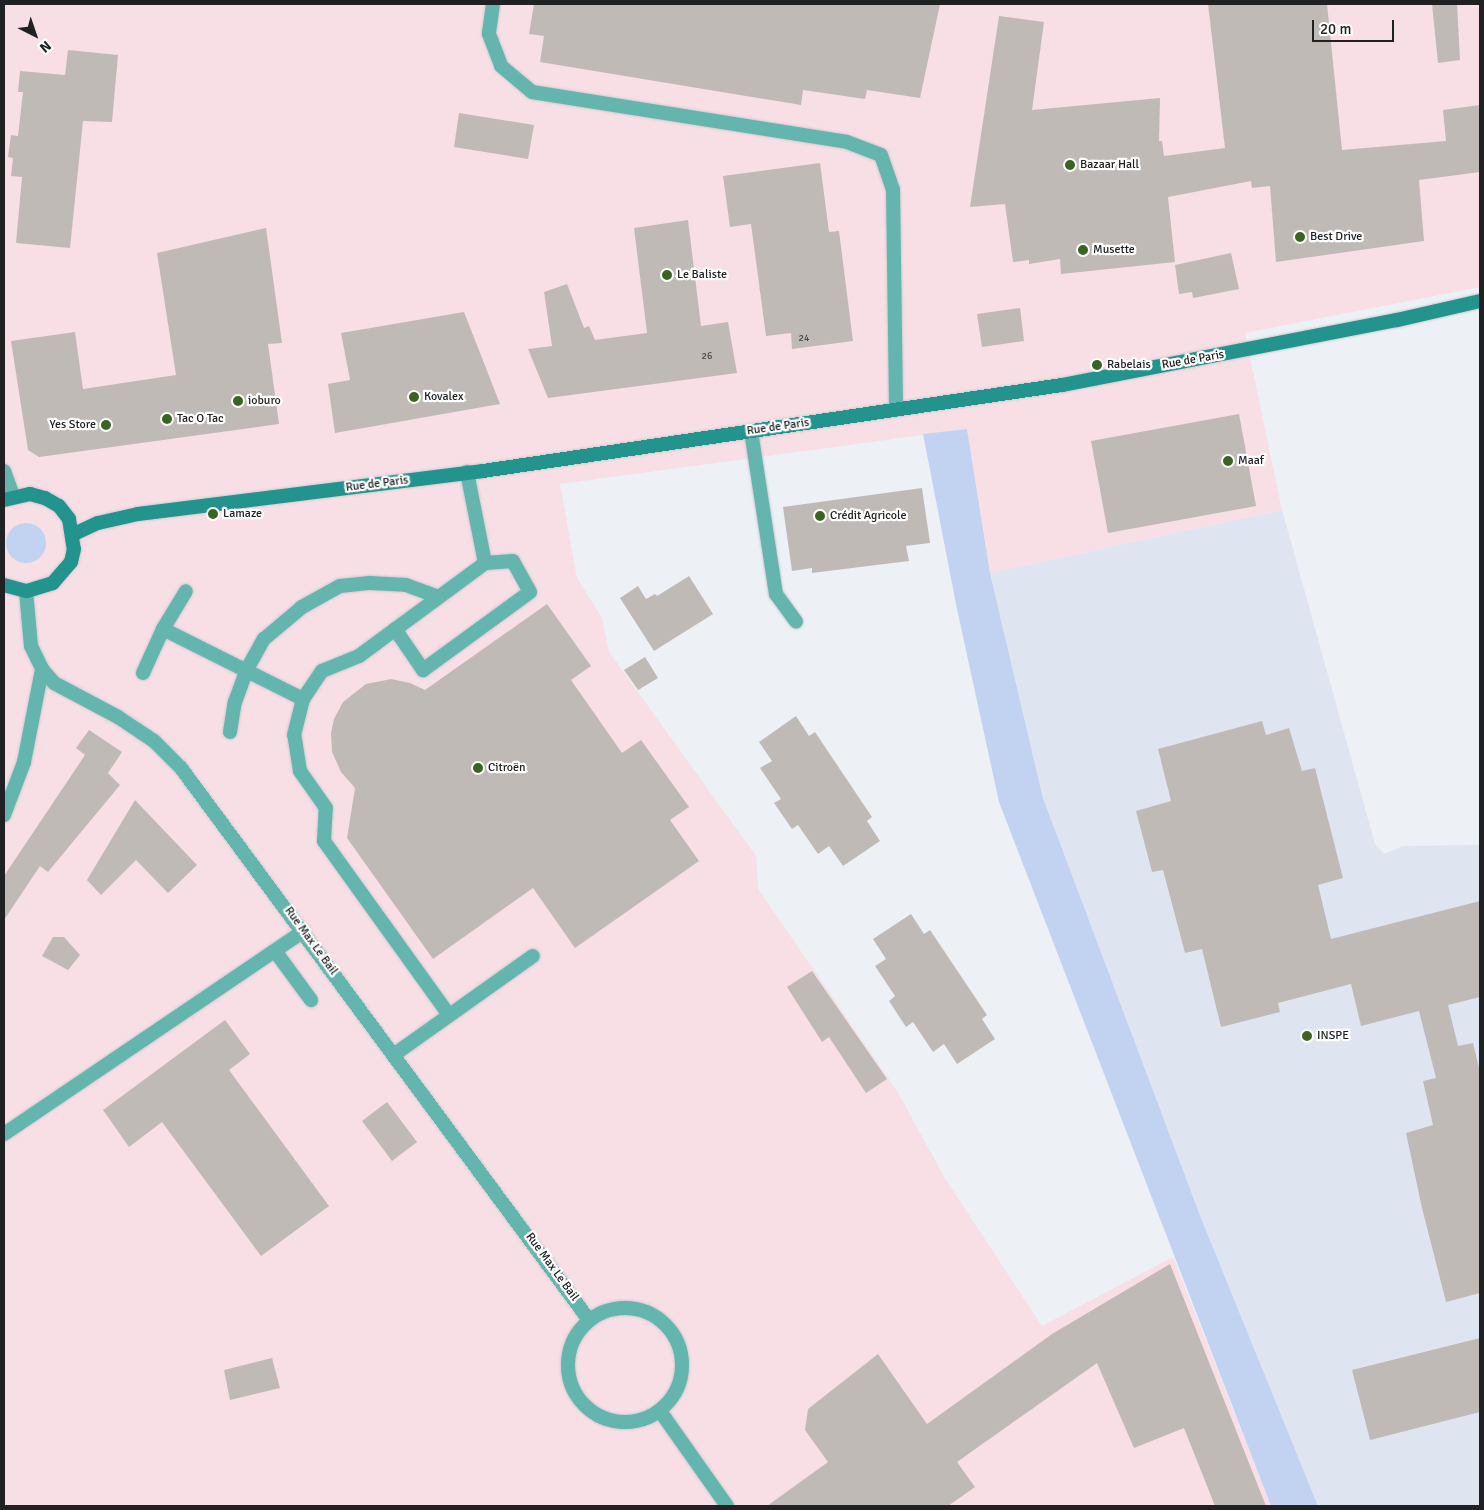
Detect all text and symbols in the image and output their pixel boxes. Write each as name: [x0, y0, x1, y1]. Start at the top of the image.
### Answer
north arrow: [10, 10, 60, 60]
scale bar: [1314, 10, 1396, 42]
text: 20 m: [1320, 20, 1351, 38]
text: N: [36, 37, 54, 56]
place label: Bazaar Hall: [1080, 158, 1139, 172]
marker: Bazaar Hall: [1064, 159, 1076, 171]
place label: Best Drive: [1310, 230, 1362, 244]
marker: Best Drive: [1294, 231, 1306, 243]
place label: Musette: [1093, 243, 1135, 257]
marker: Musette: [1077, 244, 1089, 256]
place label: Le Baliste: [677, 268, 727, 282]
marker: Le Baliste: [661, 269, 673, 281]
house number: 24: [799, 333, 809, 345]
street label: Rue de Paris: [1161, 347, 1225, 373]
house number: 26: [702, 351, 712, 363]
place label: Rabelais: [1107, 358, 1151, 372]
marker: Rabelais: [1091, 359, 1103, 371]
place label: Kovalex: [424, 390, 464, 404]
marker: Kovalex: [408, 391, 420, 403]
place label: ioburo: [248, 394, 281, 408]
marker: ioburo: [232, 395, 244, 407]
place label: Tac O Tac: [177, 412, 224, 426]
marker: Tac O Tac: [161, 413, 173, 425]
street label: Rue de Paris: [746, 415, 810, 439]
place label: Yes Store: [50, 418, 96, 432]
marker: Yes Store: [100, 419, 112, 431]
place label: Maaf: [1238, 454, 1264, 468]
marker: Maaf: [1222, 455, 1234, 467]
street label: Rue de Paris: [345, 473, 409, 495]
place label: Lamaze: [223, 507, 262, 521]
marker: Lamaze: [207, 508, 219, 520]
place label: Crédit Agricole: [830, 509, 907, 523]
marker: Crédit Agricole: [814, 510, 826, 522]
place label: Citroën: [488, 761, 526, 775]
marker: Citroën: [472, 762, 484, 774]
street label: Rue Max Le Bail: [281, 904, 341, 978]
place label: INSPE: [1317, 1029, 1349, 1043]
marker: INSPE: [1301, 1030, 1313, 1042]
street label: Rue Max Le Bail: [522, 1230, 582, 1304]

